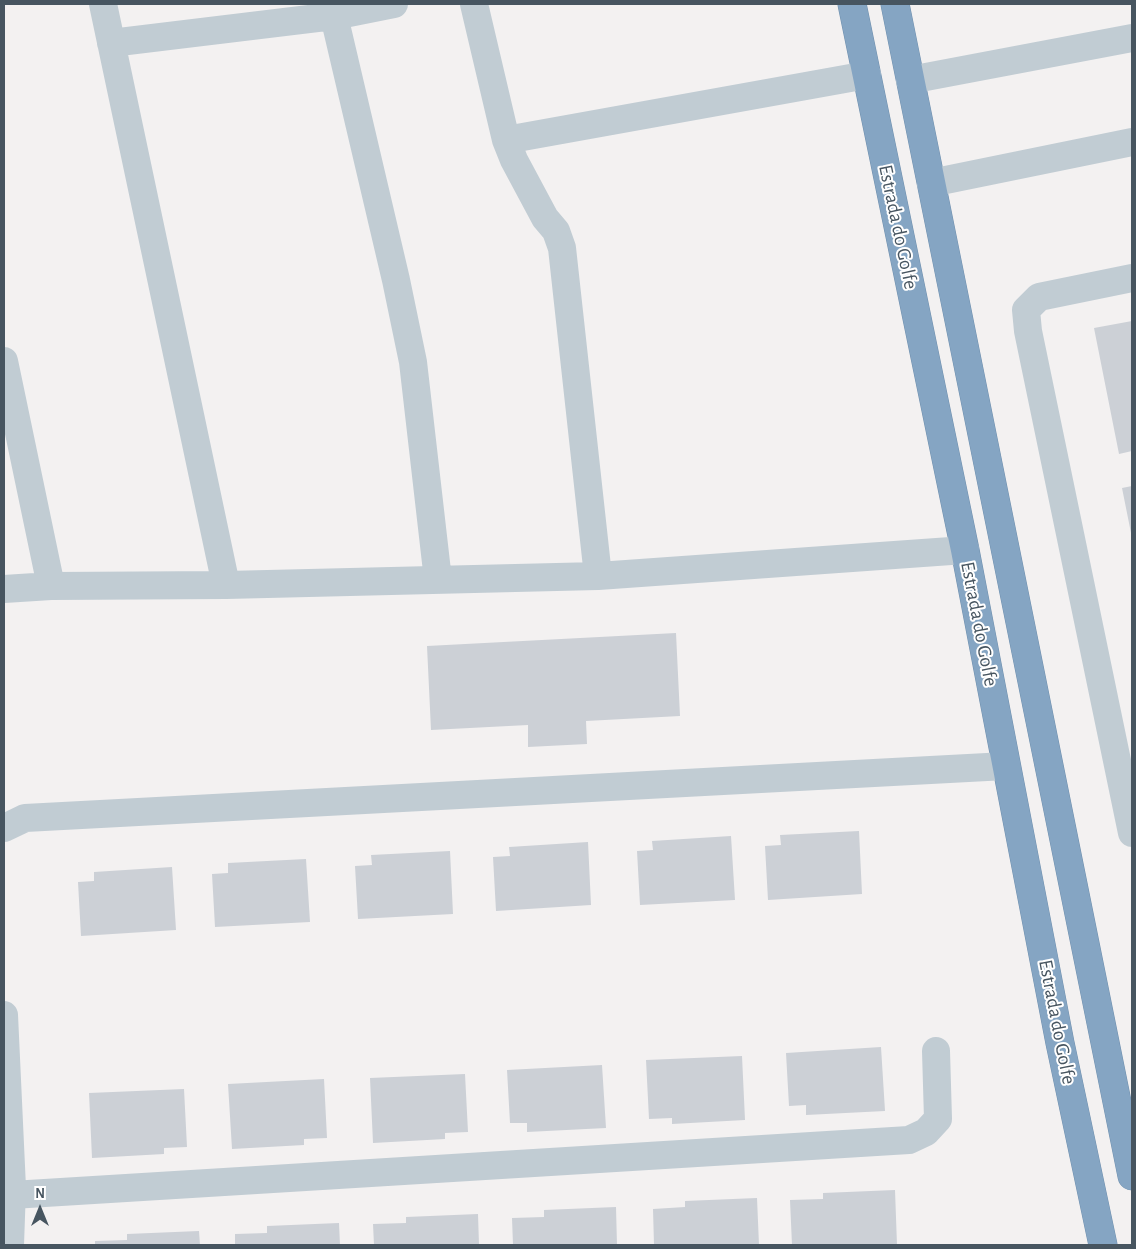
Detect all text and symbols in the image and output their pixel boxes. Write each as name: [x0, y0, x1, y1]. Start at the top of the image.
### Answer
street label: Estrada do Golfe: [873, 163, 923, 291]
street label: Estrada do Golfe: [955, 560, 1003, 688]
street label: Estrada do Golfe: [1033, 958, 1081, 1086]
north arrow: [15, 1184, 65, 1234]
text: N: [35, 1187, 45, 1201]

